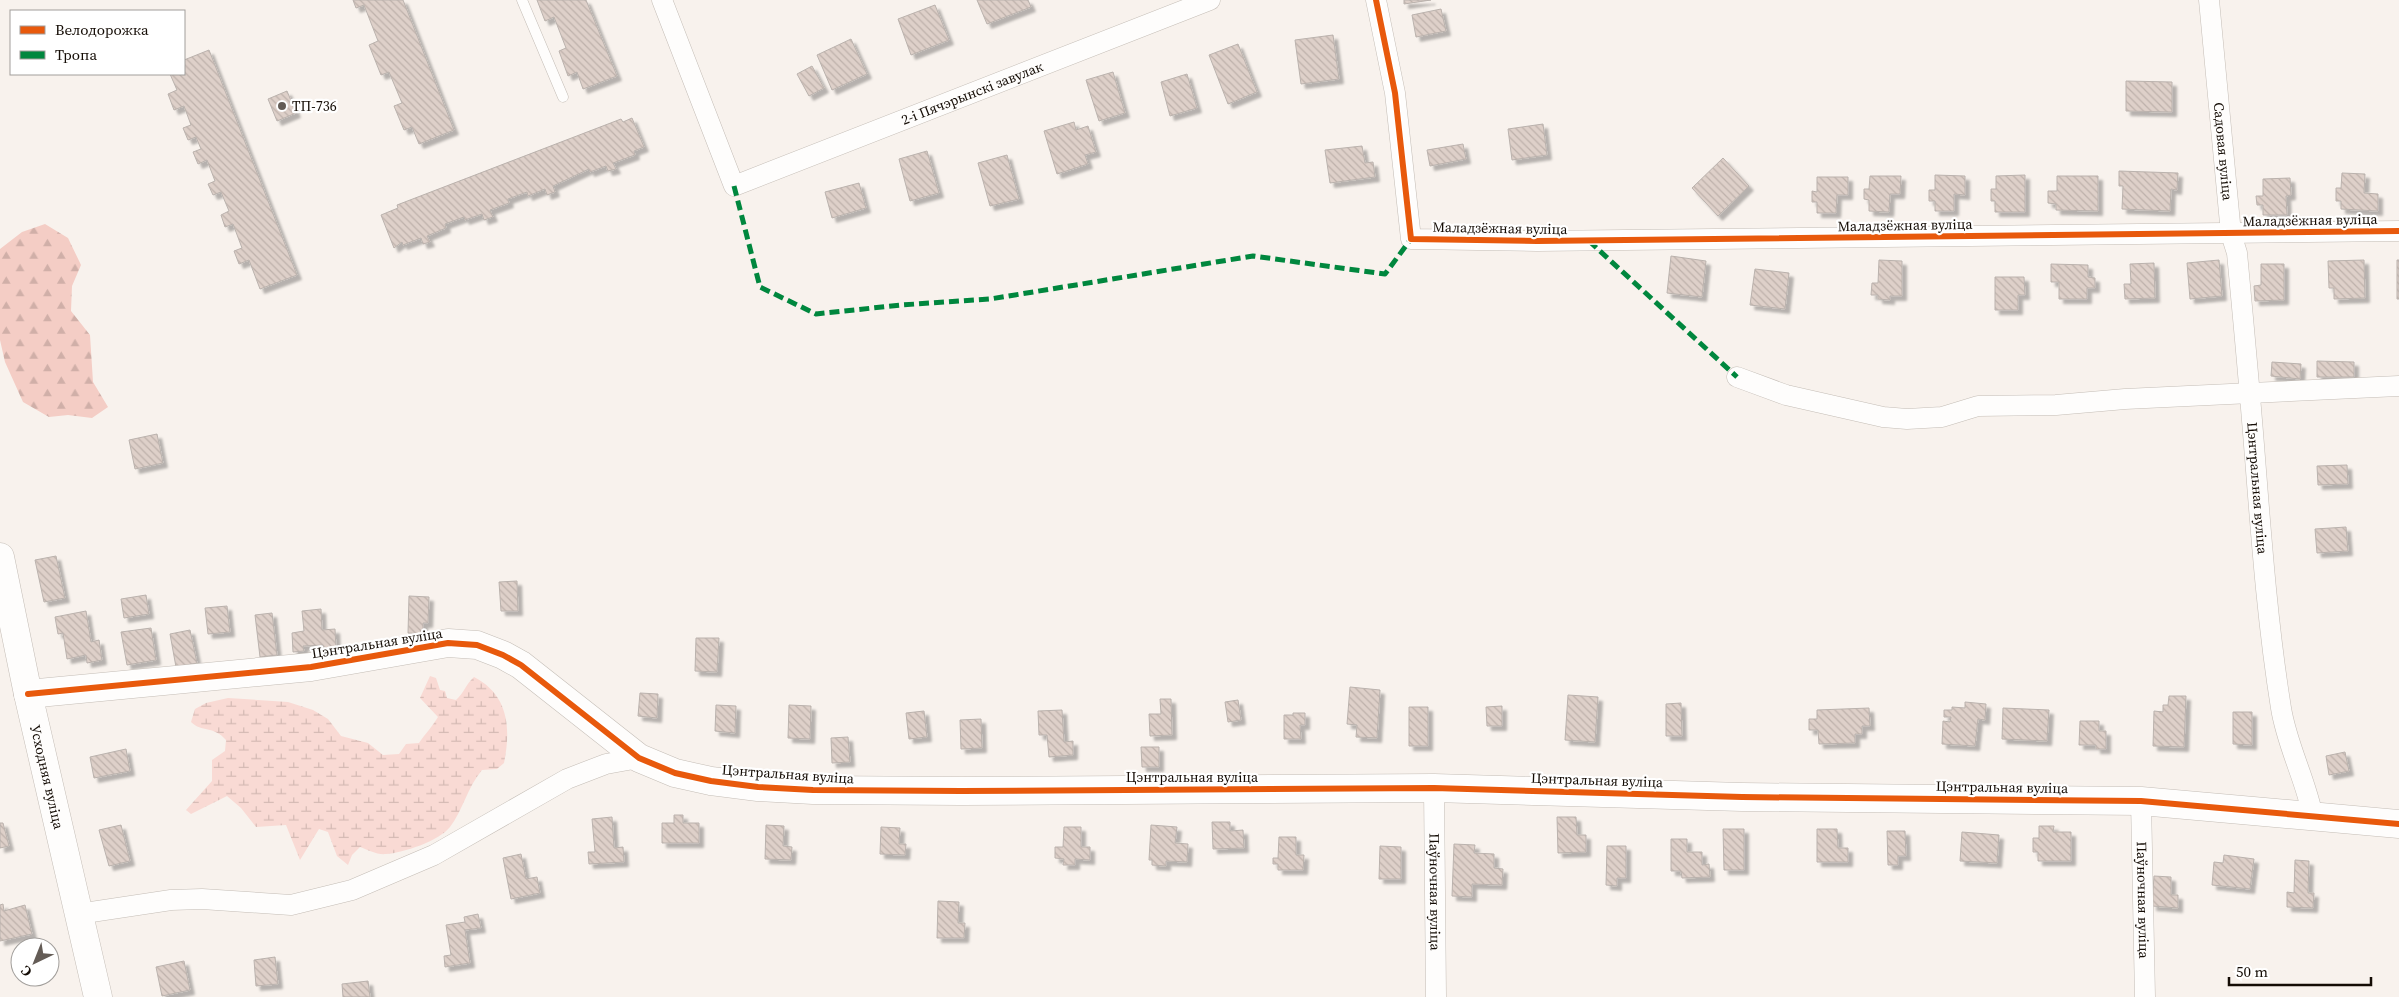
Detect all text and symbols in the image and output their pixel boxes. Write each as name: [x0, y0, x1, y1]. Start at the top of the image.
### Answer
legend: [10, 10, 185, 75]
text: Велодорожка: [55, 19, 149, 40]
text: Тропа: [55, 44, 97, 65]
street label: 2-і Пячэрынскі завулак: [898, 56, 1046, 130]
place label: ТП-736: [292, 96, 337, 116]
marker: ТП-736: [276, 100, 288, 112]
street label: Садовая вуліца: [2209, 101, 2238, 202]
street label: Маладзёжная вуліца: [2242, 209, 2378, 231]
street label: Маладзёжная вуліца: [1837, 214, 1973, 236]
street label: Маладзёжная вуліца: [1432, 217, 1568, 239]
street label: Цэнтральная вуліца: [2242, 421, 2273, 556]
street label: Цэнтральная вуліца: [310, 623, 445, 663]
street label: Усходняя вуліца: [25, 723, 69, 832]
street label: Цэнтральная вуліца: [721, 759, 856, 789]
street label: Цэнтральная вуліца: [1126, 767, 1259, 787]
street label: Цэнтральная вуліца: [1531, 768, 1664, 792]
street label: Цэнтральная вуліца: [1936, 776, 2069, 798]
street label: Паўночная вуліца: [1424, 833, 1446, 952]
street label: Паўночная вуліца: [2132, 841, 2154, 960]
north arrow: [10, 937, 60, 987]
scale bar: [2229, 954, 2372, 986]
text: С: [16, 961, 36, 982]
text: 50 m: [2236, 961, 2268, 982]

